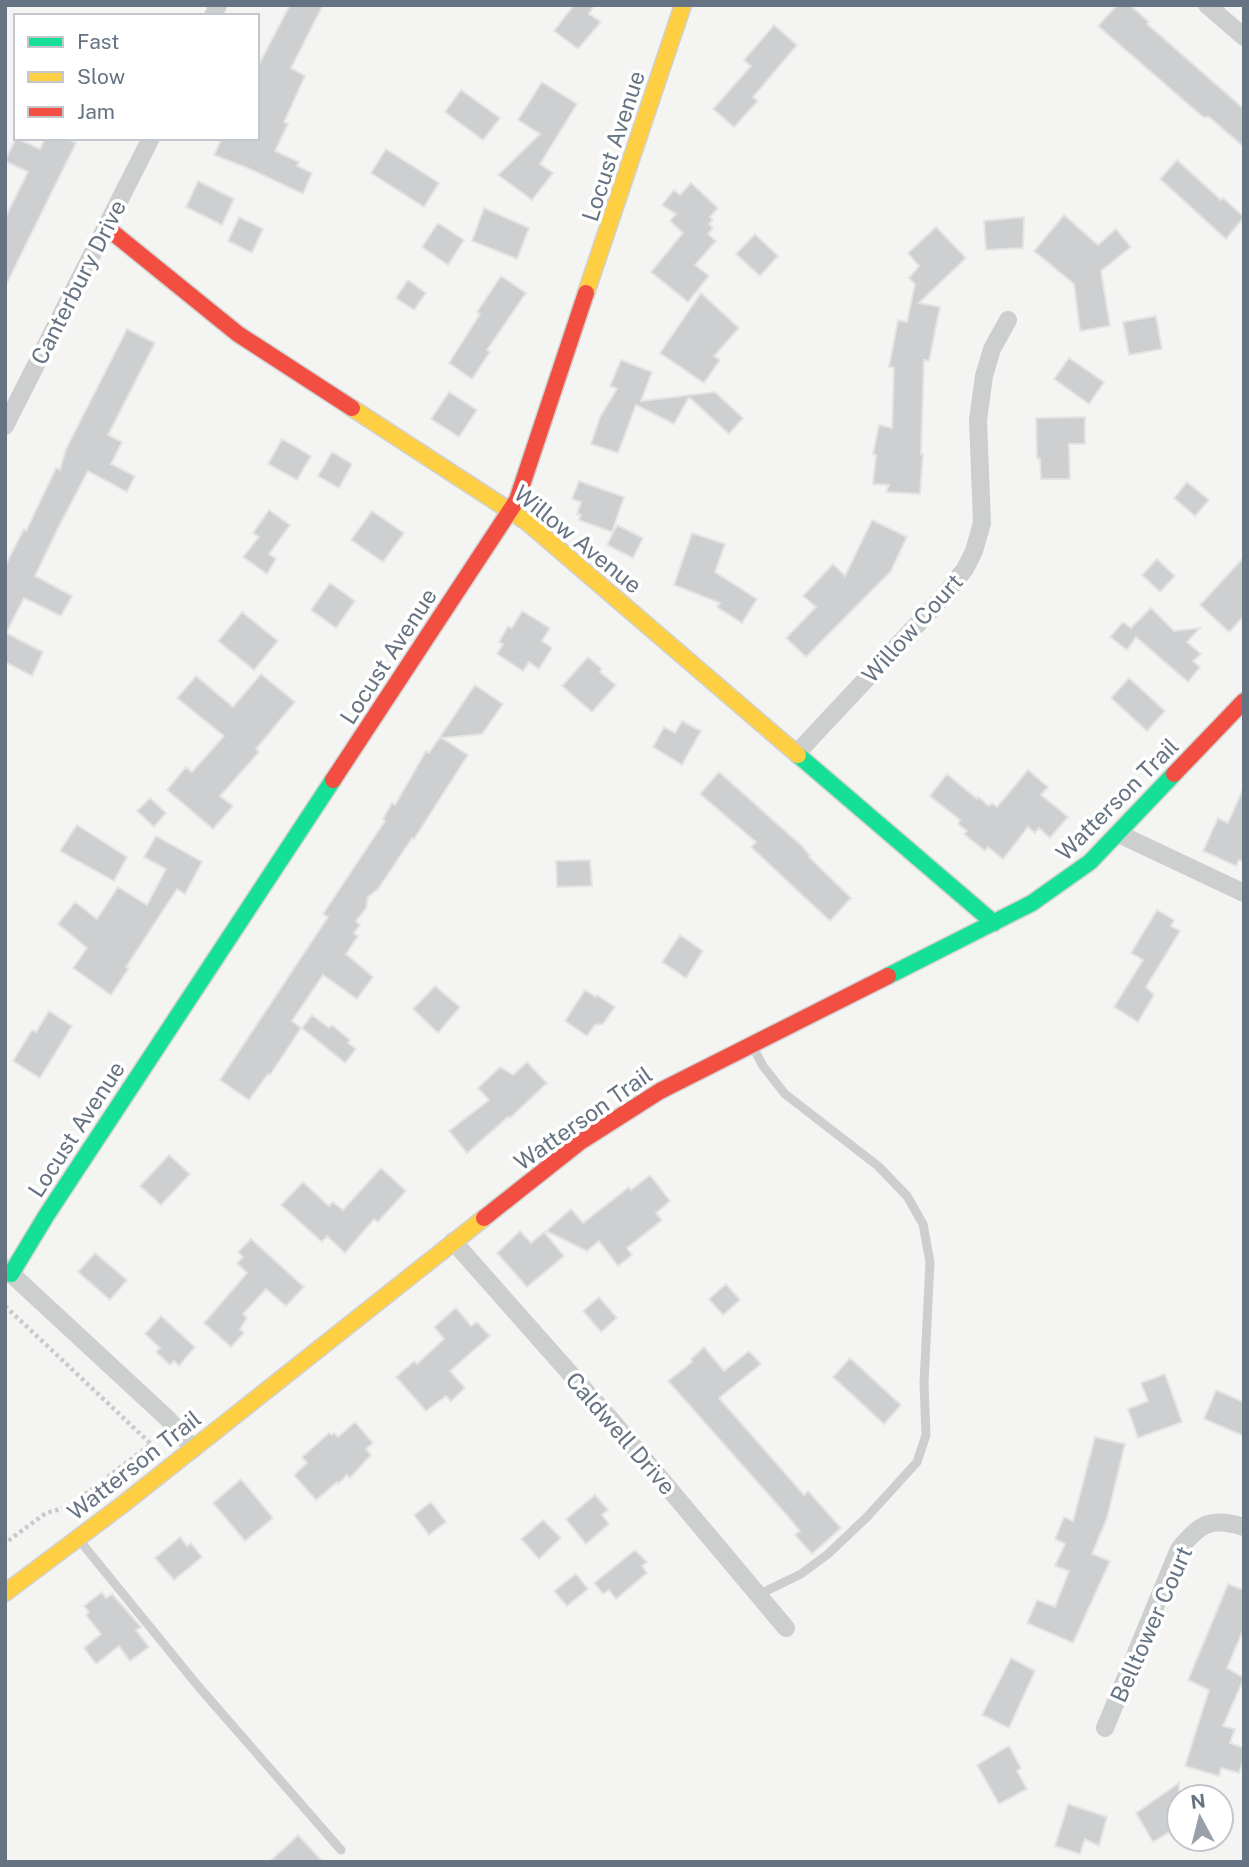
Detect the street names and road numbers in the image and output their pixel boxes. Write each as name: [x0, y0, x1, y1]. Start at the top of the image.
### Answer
street label: Locust Avenue: [576, 67, 650, 225]
street label: Canterbury Drive: [25, 195, 131, 369]
street label: Willow Avenue: [509, 479, 647, 599]
street label: Willow Court: [856, 568, 968, 688]
street label: Locust Avenue: [334, 583, 442, 729]
street label: Watterson Trail: [1050, 732, 1184, 866]
street label: Locust Avenue: [22, 1056, 130, 1202]
street label: Watterson Trail: [509, 1060, 657, 1176]
street label: Caldwell Drive: [560, 1366, 682, 1500]
street label: Watterson Trail: [62, 1404, 206, 1526]
street label: Belltower Court: [1105, 1542, 1197, 1706]

